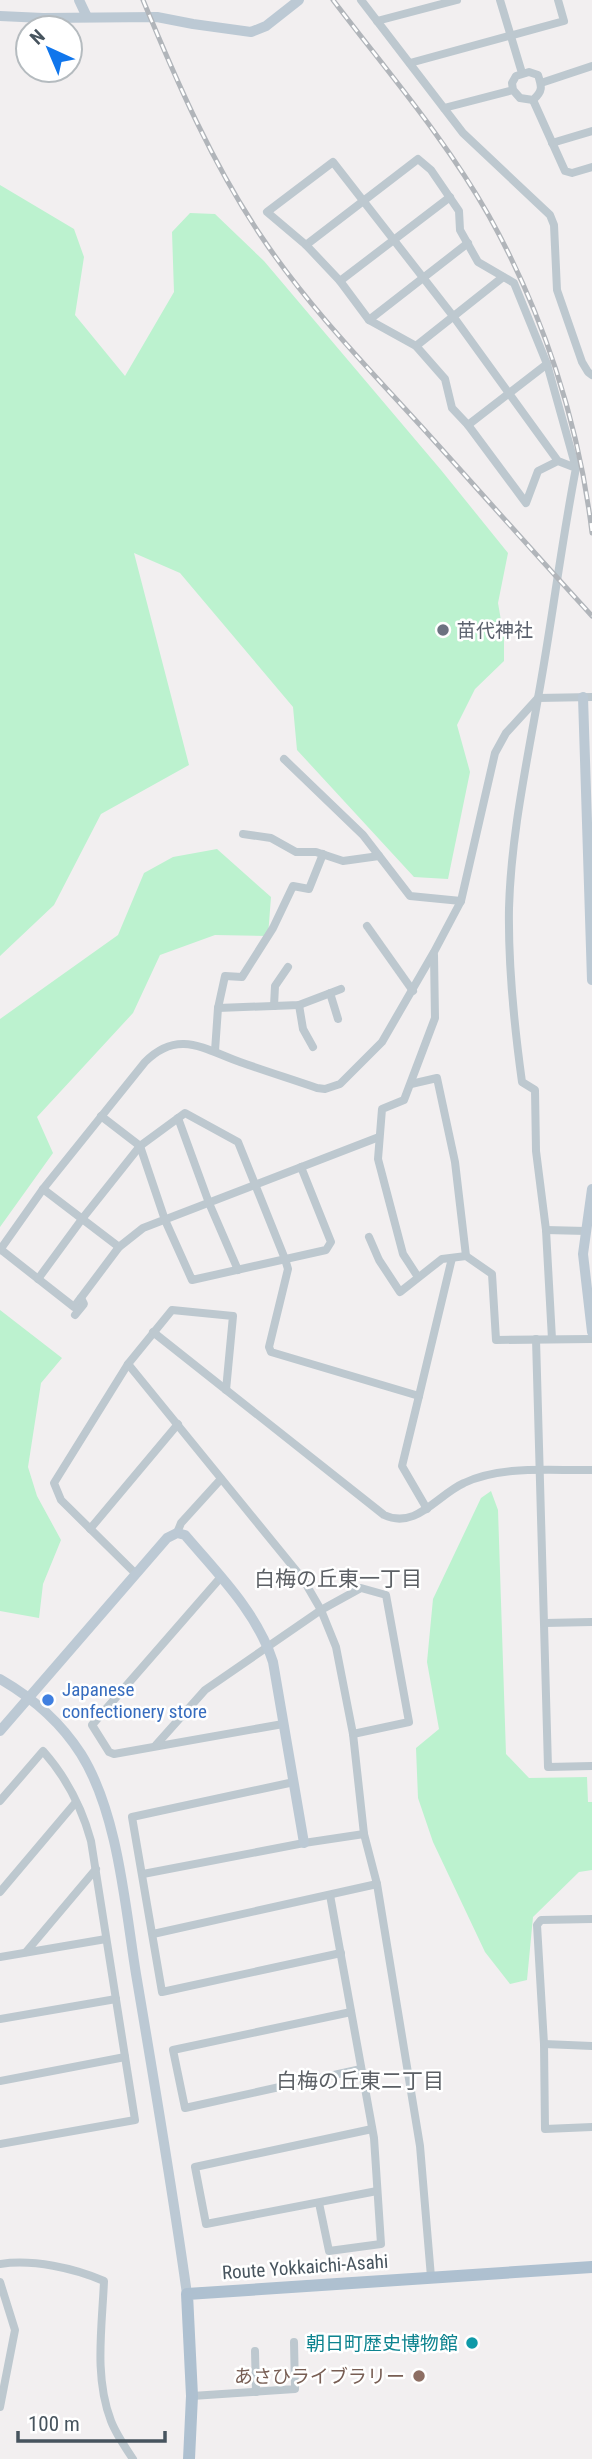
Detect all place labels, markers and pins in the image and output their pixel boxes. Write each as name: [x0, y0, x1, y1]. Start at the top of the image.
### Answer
place label: 苗代神社: [457, 619, 533, 642]
marker: 苗代神社: [435, 622, 451, 638]
place label: Japanese confectionery store: [62, 1678, 207, 1723]
marker: Japanese confectionery store: [40, 1692, 56, 1708]
place label: 朝日町歴史博物館: [306, 2332, 458, 2355]
marker: 朝日町歴史博物館: [464, 2335, 480, 2351]
place label: あさひライブラリー: [234, 2365, 405, 2388]
marker: あさひライブラリー: [411, 2368, 427, 2384]

